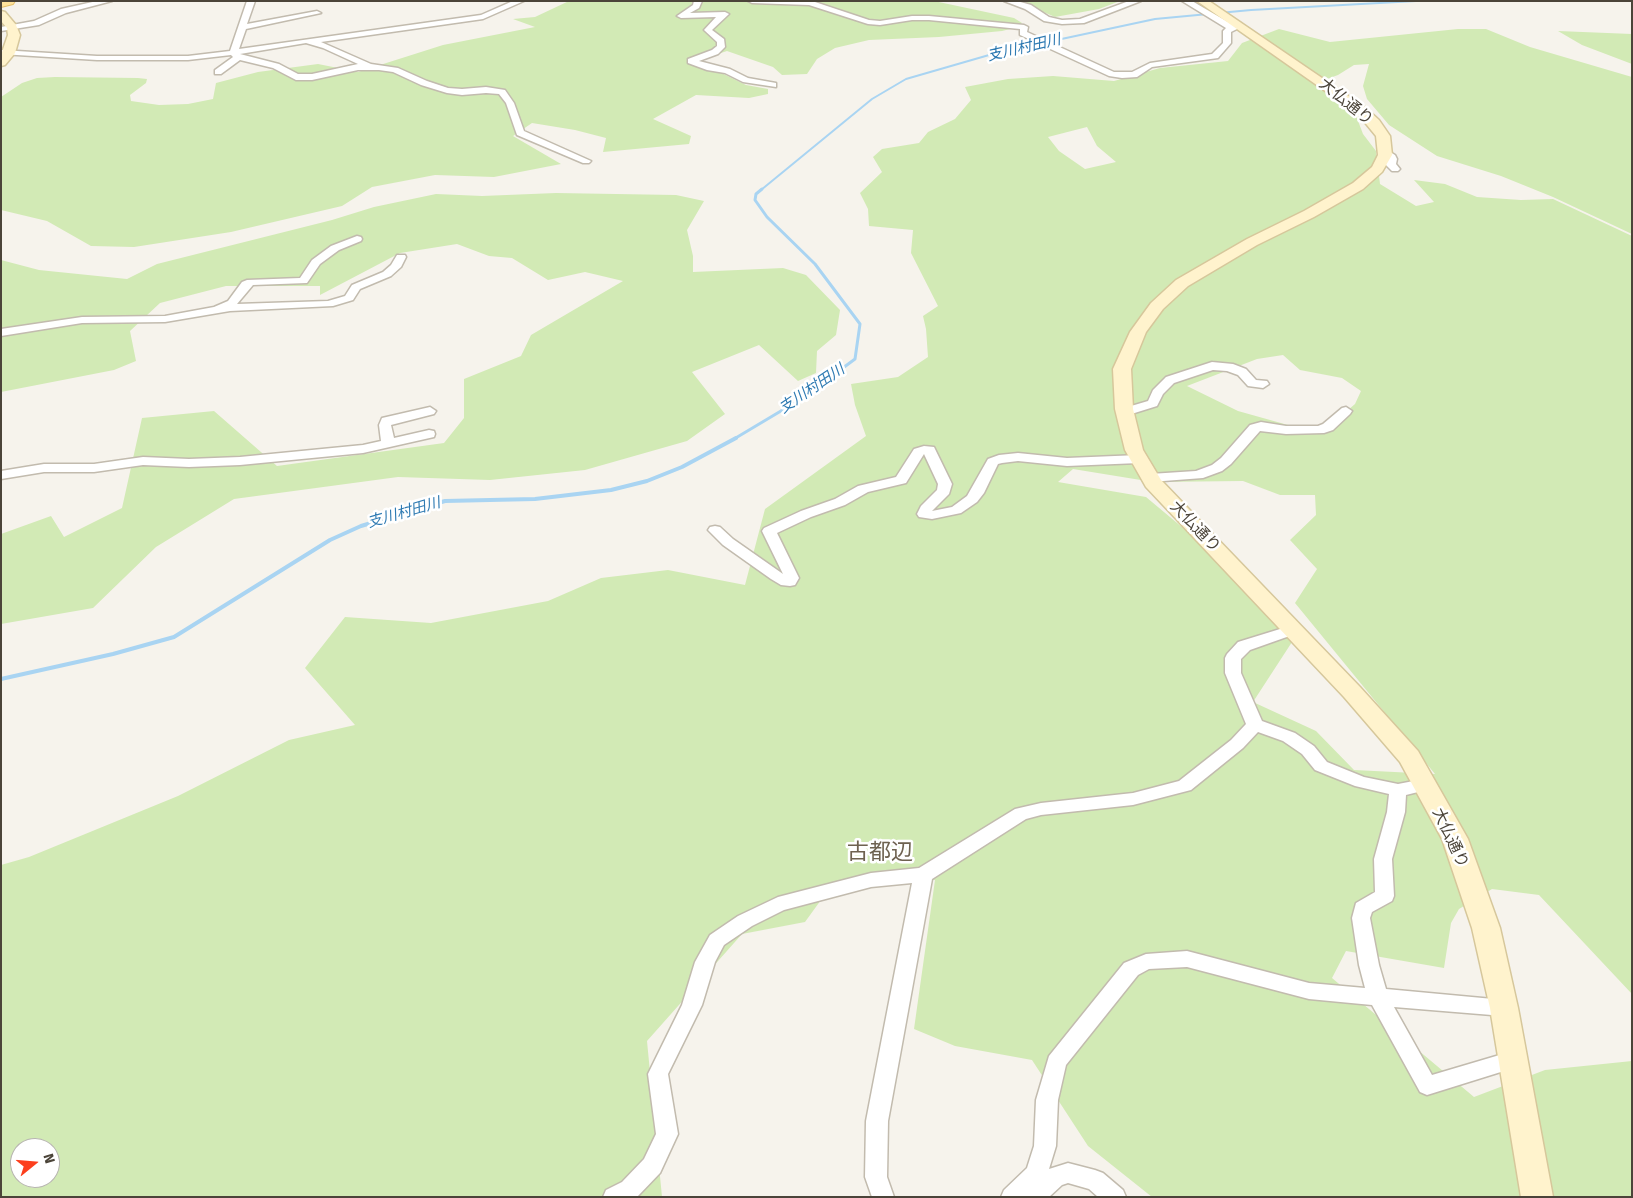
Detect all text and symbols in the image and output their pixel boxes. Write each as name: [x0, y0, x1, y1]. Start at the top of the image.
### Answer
water label: 支川村田川: [985, 31, 1063, 65]
street label: 大仏通り: [1315, 74, 1377, 130]
water label: 支川村田川: [776, 361, 848, 417]
water label: 支川村田川: [365, 494, 443, 532]
street label: 大仏通り: [1166, 497, 1224, 557]
street label: 大仏通り: [1428, 805, 1472, 871]
district label: 古都辺: [847, 840, 913, 866]
north arrow: [10, 1138, 60, 1188]
text: N: [39, 1152, 58, 1166]

